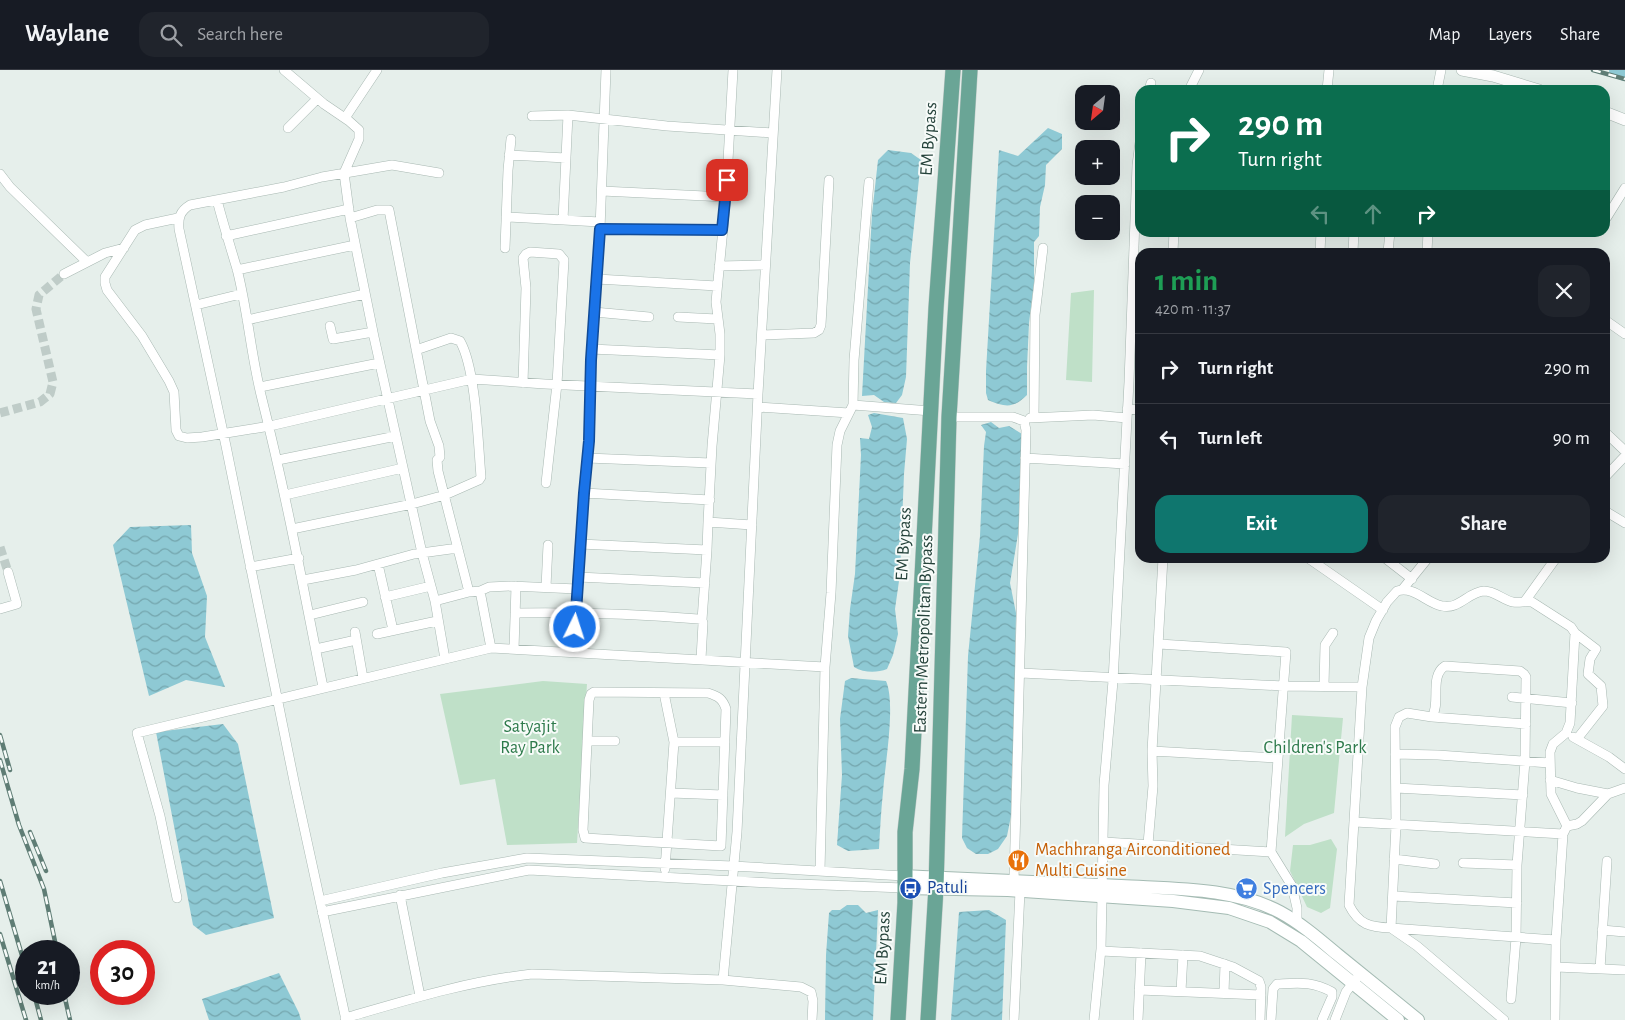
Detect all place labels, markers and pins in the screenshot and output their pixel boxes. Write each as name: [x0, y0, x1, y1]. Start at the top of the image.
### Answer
pin: [706, 159, 748, 201]
place label: Machhranga Airconditioned Multi Cuisine: [1035, 841, 1230, 880]
restaurant icon: Machhranga Airconditioned Multi Cuisine: [1007, 848, 1031, 872]
bus stop icon: Patuli: [899, 876, 923, 900]
supermarket icon: Spencers: [1235, 877, 1259, 901]
place label: Patuli: [927, 879, 968, 897]
place label: Spencers: [1263, 880, 1326, 898]

